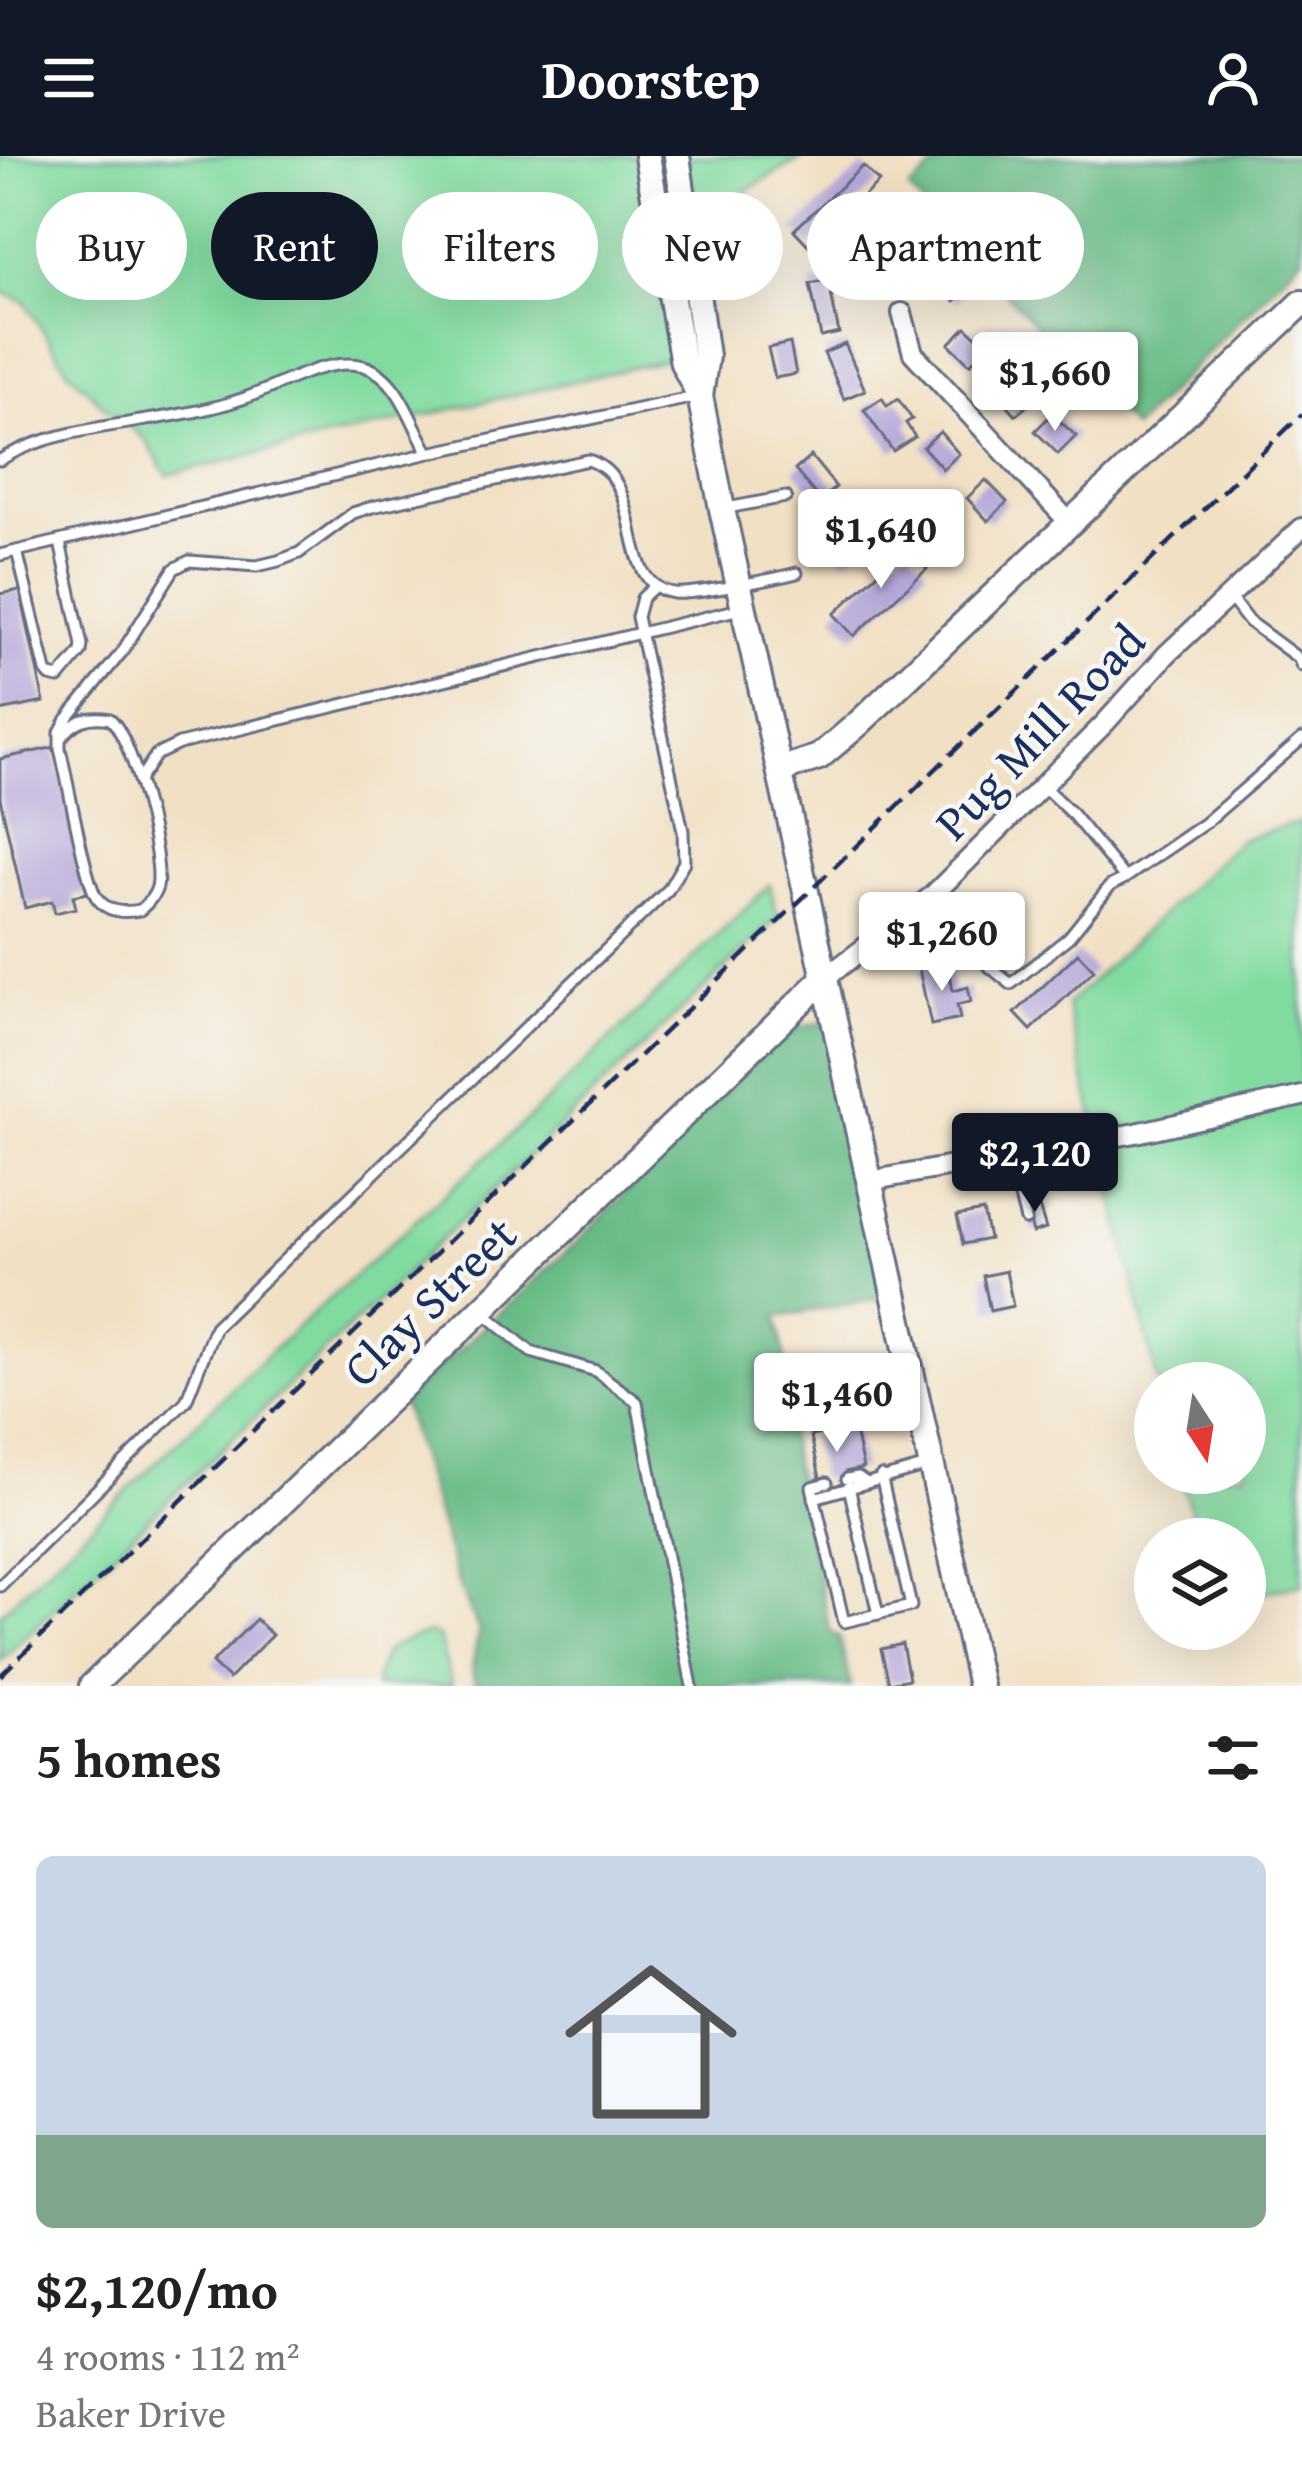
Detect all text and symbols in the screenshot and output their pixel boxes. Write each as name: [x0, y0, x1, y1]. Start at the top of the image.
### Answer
text: Doorstep: [542, 39, 760, 118]
icon: menu: [36, 45, 102, 111]
icon: person: [1200, 45, 1266, 111]
chip: Buy: [36, 192, 187, 300]
chip: Rent: [211, 192, 378, 300]
chip: Filters: [402, 192, 598, 300]
chip: New: [622, 192, 783, 300]
chip: Apartment: [807, 192, 1084, 300]
pin: $1,660: [957, 332, 1153, 434]
text: $1,660: [999, 342, 1111, 399]
pin: $1,640: [783, 489, 979, 591]
text: $1,640: [825, 499, 937, 556]
street label: Pug Mill Road: [917, 606, 1161, 855]
pin: $1,260: [844, 892, 1040, 994]
text: $1,260: [886, 902, 998, 959]
pin: $2,120: [937, 1113, 1133, 1215]
text: $2,120: [979, 1123, 1091, 1180]
street label: Clay Street: [326, 1200, 532, 1402]
pin: $1,460: [739, 1353, 935, 1455]
north arrow: [1134, 1362, 1266, 1494]
map controls: [1134, 1362, 1266, 1650]
text: $1,460: [781, 1363, 893, 1420]
button: layers: [1134, 1518, 1266, 1650]
text: 5 homes: [36, 1721, 222, 1796]
icon: filters: [1200, 1725, 1266, 1791]
icon: home: [543, 1934, 759, 2150]
text: $2,120/mo: [36, 2252, 278, 2327]
text: 4 rooms · 112 m²: [36, 2327, 300, 2384]
text: Baker Drive: [36, 2384, 226, 2441]

